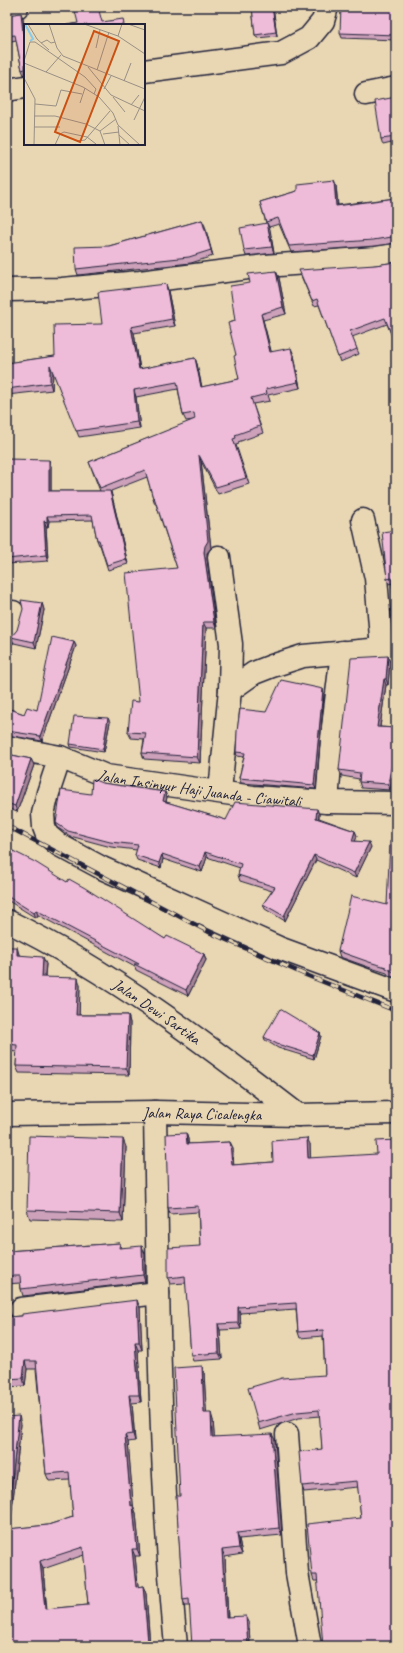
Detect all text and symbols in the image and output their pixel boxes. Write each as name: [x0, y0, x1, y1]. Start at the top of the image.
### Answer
inset map: [24, 24, 145, 145]
street label: Jalan Insinyur Haji Juanda - Ciawitali: [94, 764, 304, 811]
street label: Jalan Dewi Sartika: [108, 974, 205, 1050]
street label: Jalan Raya Cicalengka: [141, 1103, 263, 1125]

